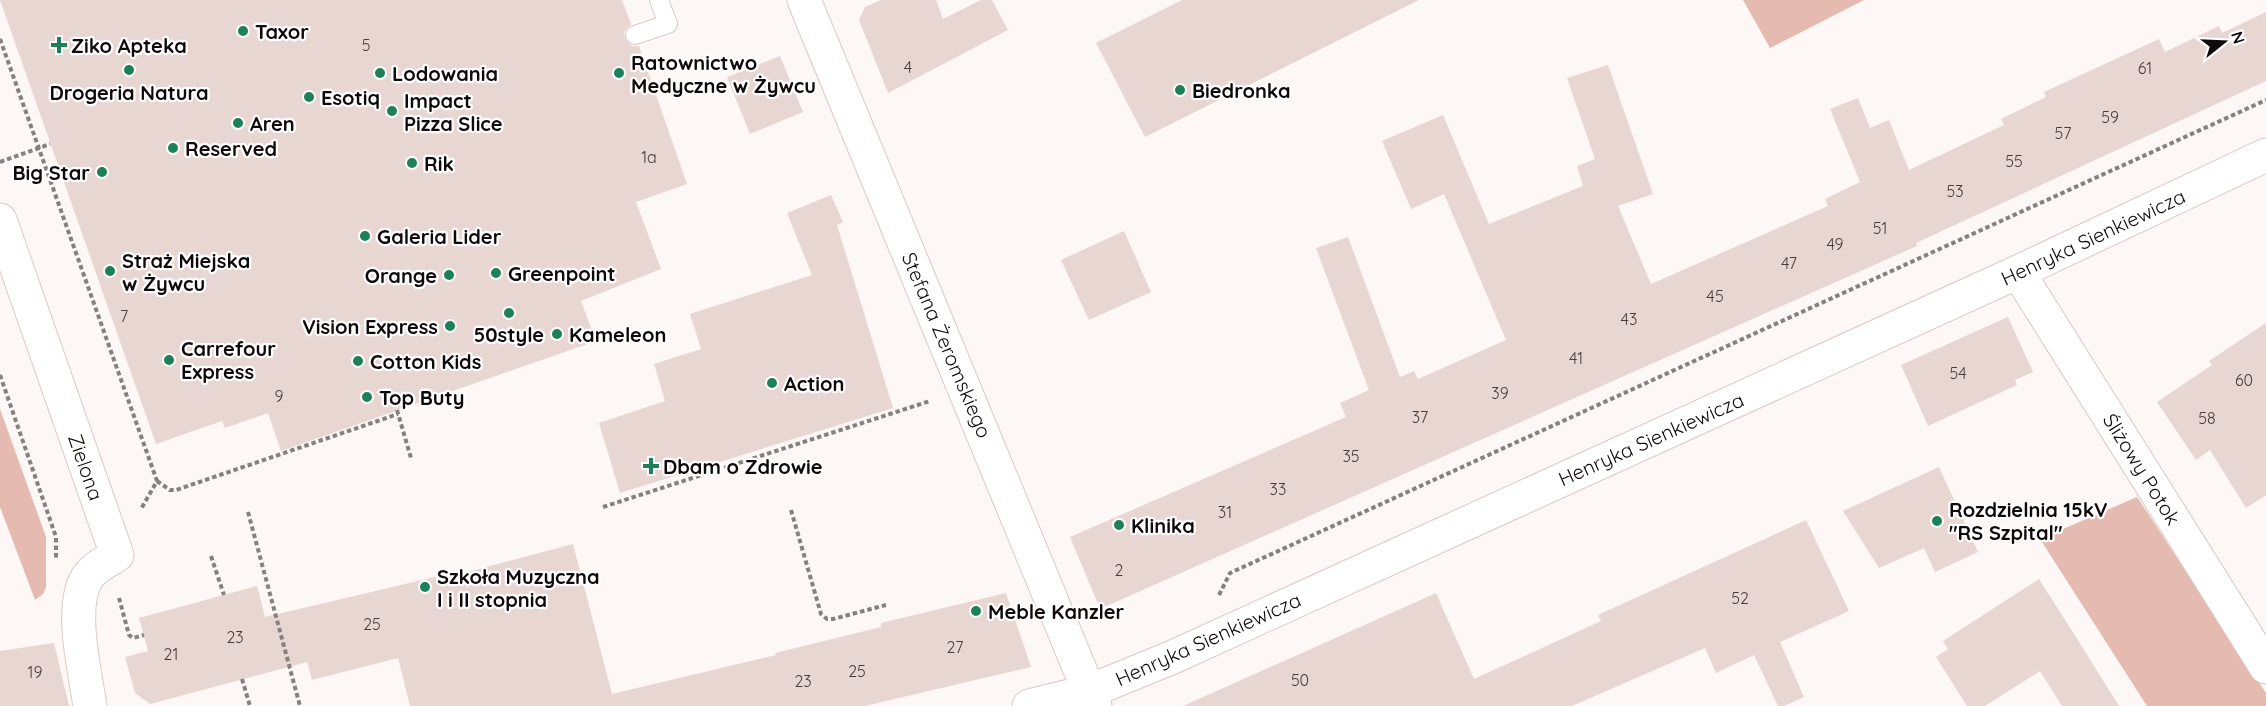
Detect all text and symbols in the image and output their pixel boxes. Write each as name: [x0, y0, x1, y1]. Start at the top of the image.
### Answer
north arrow: [2194, 12, 2254, 72]
place label: Taxor: [255, 19, 309, 44]
marker: Taxor: [236, 24, 250, 38]
text: N: [2227, 29, 2250, 46]
place label: Ziko Apteka: [71, 33, 187, 58]
house number: 5: [362, 35, 370, 55]
marker: Ziko Apteka: [52, 38, 66, 52]
place label: Ratownictwo Medyczne w Żywcu: [631, 50, 816, 98]
house number: 4: [904, 57, 912, 77]
house number: 61: [2138, 58, 2152, 78]
place label: Lodowania: [392, 61, 498, 86]
marker: Drogeria Natura: [122, 63, 136, 77]
marker: Lodowania: [373, 66, 387, 80]
marker: Ratownictwo Medyczne w Żywcu: [612, 66, 626, 80]
place label: Biedronka: [1192, 78, 1291, 103]
place label: Drogeria Natura: [50, 80, 208, 105]
marker: Biedronka: [1173, 83, 1187, 97]
place label: Esotiq: [321, 85, 380, 110]
place label: Impact Pizza Slice: [404, 88, 503, 136]
marker: Esotiq: [302, 90, 316, 104]
marker: Impact Pizza Slice: [385, 104, 399, 118]
house number: 59: [2101, 107, 2119, 127]
place label: Aren: [250, 111, 295, 136]
marker: Aren: [231, 116, 245, 130]
house number: 57: [2055, 123, 2071, 143]
place label: Reserved: [185, 136, 277, 161]
marker: Reserved: [166, 141, 180, 155]
house number: 1a: [641, 147, 657, 167]
place label: Rik: [424, 151, 454, 176]
house number: 55: [2005, 151, 2023, 171]
marker: Rik: [405, 156, 419, 170]
place label: Big Star: [12, 160, 90, 185]
marker: Big Star: [95, 165, 109, 179]
house number: 53: [1946, 181, 1964, 201]
street label: Henryka Sienkiewicza: [1997, 183, 2189, 291]
house number: 51: [1873, 218, 1887, 238]
place label: Galeria Lider: [377, 224, 502, 249]
marker: Galeria Lider: [358, 229, 372, 243]
house number: 49: [1826, 234, 1844, 254]
place label: Straż Miejska w Żywcu: [122, 248, 250, 296]
street label: Stefana Żeromskiego: [897, 248, 997, 442]
house number: 47: [1781, 253, 1797, 273]
place label: Greenpoint: [508, 261, 616, 286]
place label: Orange: [365, 263, 437, 288]
marker: Straż Miejska w Żywcu: [103, 264, 117, 278]
marker: Greenpoint: [489, 266, 503, 280]
marker: Orange: [442, 268, 456, 282]
house number: 45: [1706, 286, 1724, 306]
house number: 7: [120, 306, 128, 326]
marker: 50style: [502, 306, 516, 320]
house number: 43: [1621, 309, 1637, 329]
place label: Vision Express: [302, 314, 438, 339]
marker: Vision Express: [443, 319, 457, 333]
place label: 50style: [474, 322, 544, 347]
place label: Kameleon: [569, 322, 666, 347]
marker: Kameleon: [550, 327, 564, 341]
place label: Carrefour Express: [181, 336, 276, 384]
house number: 41: [1569, 348, 1583, 368]
place label: Cotton Kids: [370, 349, 481, 374]
marker: Carrefour Express: [162, 353, 176, 367]
marker: Cotton Kids: [351, 354, 365, 368]
house number: 54: [1949, 363, 1967, 383]
house number: 60: [2235, 370, 2253, 390]
place label: Action: [784, 371, 844, 396]
marker: Action: [765, 376, 779, 390]
house number: 39: [1491, 383, 1509, 403]
place label: Top Buty: [379, 385, 465, 410]
house number: 9: [275, 386, 284, 406]
street label: Henryka Sienkiewicza: [1554, 387, 1748, 491]
marker: Top Buty: [360, 390, 374, 404]
house number: 37: [1412, 407, 1428, 427]
house number: 58: [2198, 408, 2216, 428]
street label: Śliżowy Potok: [2098, 409, 2186, 529]
street label: Zielona: [63, 430, 109, 504]
house number: 35: [1342, 446, 1360, 466]
place label: Dbam o Zdrowie: [663, 454, 823, 479]
marker: Dbam o Zdrowie: [644, 459, 658, 473]
house number: 33: [1270, 479, 1286, 499]
place label: Rozdzielnia 15kV "RS Szpital": [1949, 497, 2108, 545]
house number: 31: [1218, 502, 1232, 522]
place label: Klinika: [1131, 513, 1195, 538]
marker: Rozdzielnia 15kV "RS Szpital": [1930, 514, 1944, 528]
marker: Klinika: [1112, 518, 1126, 532]
house number: 2: [1115, 560, 1124, 580]
place label: Szkoła Muzyczna I i II stopnia: [437, 564, 600, 612]
marker: Szkoła Muzyczna I i II stopnia: [418, 580, 432, 594]
street label: Henryka Sienkiewicza: [1111, 587, 1305, 691]
house number: 52: [1731, 588, 1749, 608]
place label: Meble Kanzler: [988, 599, 1125, 624]
marker: Meble Kanzler: [969, 604, 983, 618]
house number: 25: [363, 614, 381, 634]
house number: 23: [226, 627, 244, 647]
house number: 27: [947, 637, 963, 657]
house number: 21: [164, 644, 178, 664]
house number: 25: [848, 661, 866, 681]
house number: 19: [28, 662, 42, 682]
house number: 50: [1291, 670, 1309, 690]
house number: 23: [794, 671, 812, 691]

